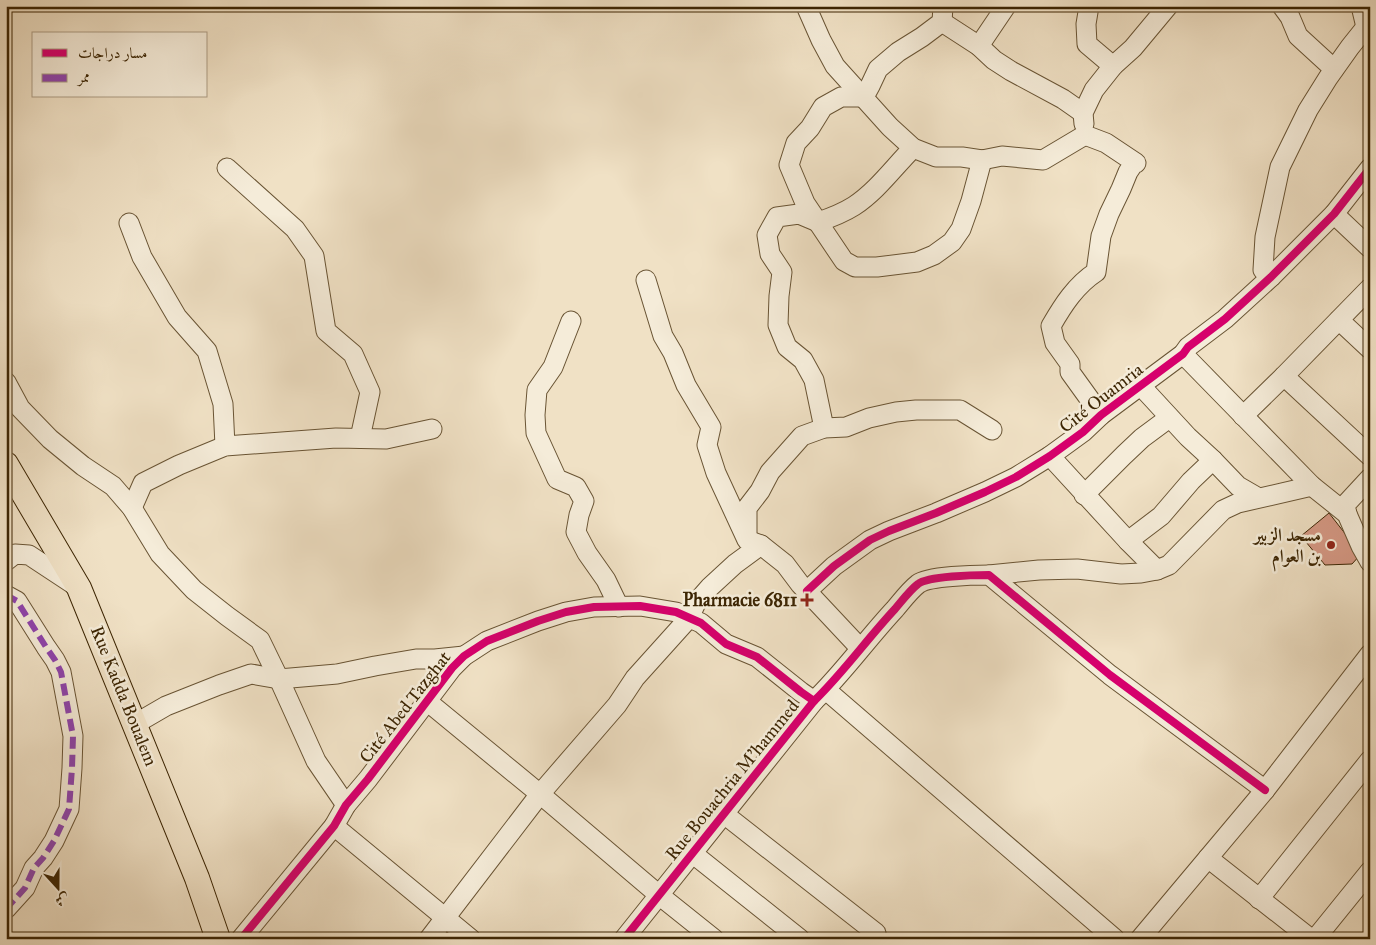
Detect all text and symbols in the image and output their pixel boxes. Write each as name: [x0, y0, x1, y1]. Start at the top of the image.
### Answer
legend: [32, 32, 208, 98]
text: مسار دراجات: [78, 44, 147, 62]
text: ممر: [76, 68, 90, 87]
street label: Cité Ouamria: [1055, 358, 1148, 438]
place label: مسجد الزبير بن العوام: [1252, 524, 1322, 572]
marker: مسجد الزبير بن العوام: [1325, 539, 1337, 551]
place label: Pharmacie 6811: [683, 589, 797, 611]
marker: Pharmacie 6811: [801, 594, 813, 606]
street label: Rue Kadda Boualem: [86, 623, 162, 769]
street label: Cité Abed Tazghat: [355, 646, 457, 768]
street label: Rue Bouachria M'hammed: [661, 695, 803, 865]
north arrow: [32, 862, 82, 912]
text: ش: [53, 889, 72, 910]

